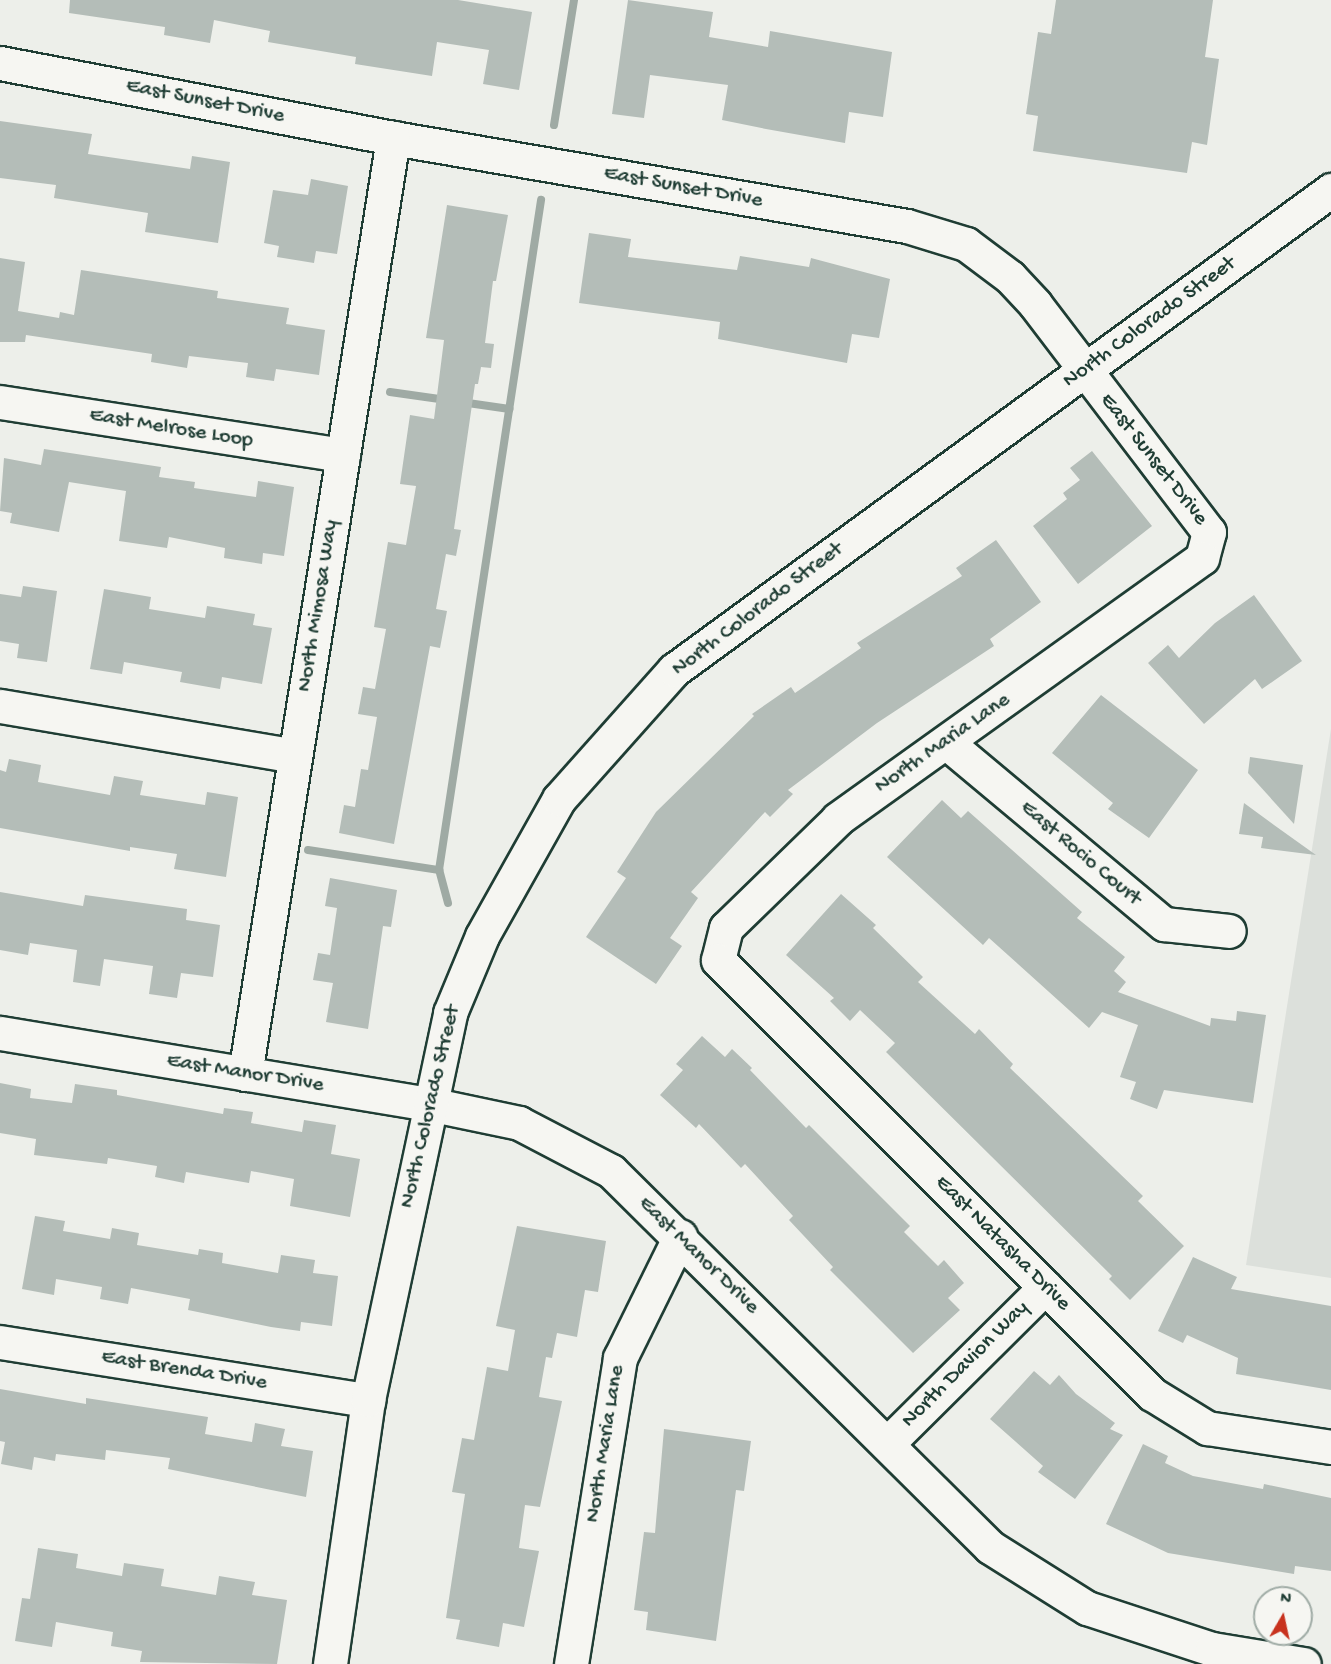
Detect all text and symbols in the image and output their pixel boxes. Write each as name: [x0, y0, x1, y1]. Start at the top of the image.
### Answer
street label: East Sunset Drive: [124, 74, 286, 130]
street label: East Sunset Drive: [602, 161, 764, 215]
street label: North Colorado Street: [1058, 251, 1242, 395]
street label: East Sunset Drive: [1093, 389, 1213, 531]
street label: East Melrose Loop: [87, 403, 255, 455]
street label: North Mimosa Way: [292, 518, 346, 694]
street label: North Colorado Street: [667, 537, 849, 683]
street label: North Maria Lane: [870, 688, 1016, 800]
street label: East Rocio Court: [1014, 796, 1146, 912]
street label: North Colorado Street: [395, 1003, 467, 1211]
street label: East Manor Drive: [165, 1049, 325, 1099]
street label: East Natasha Drive: [929, 1171, 1075, 1317]
street label: East Manor Drive: [632, 1191, 764, 1321]
street label: North Davion Way: [897, 1296, 1035, 1434]
street label: East Brenda Drive: [99, 1345, 269, 1397]
street label: North Maria Lane: [581, 1363, 631, 1525]
north arrow: [1253, 1586, 1313, 1646]
text: N: [1279, 1590, 1292, 1610]

